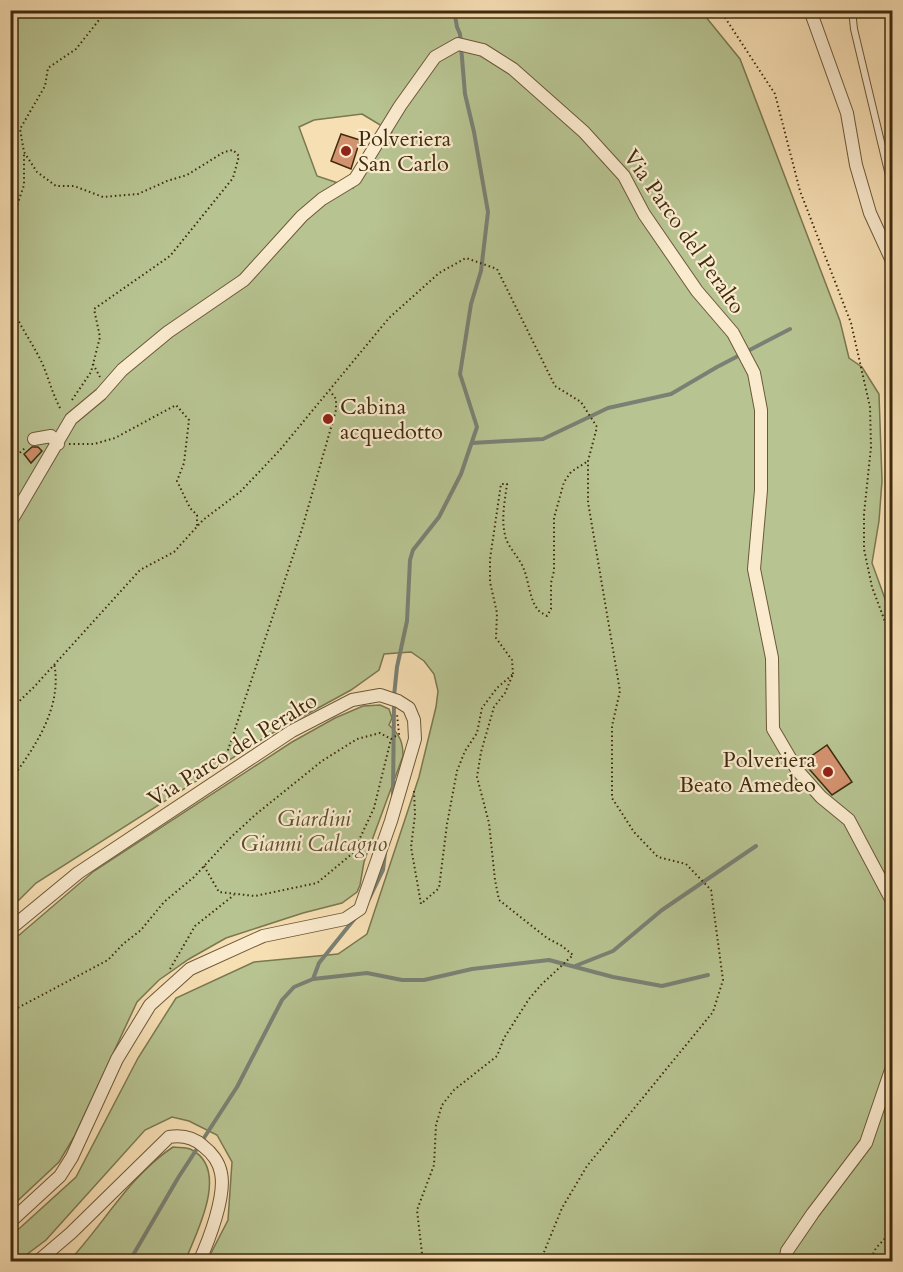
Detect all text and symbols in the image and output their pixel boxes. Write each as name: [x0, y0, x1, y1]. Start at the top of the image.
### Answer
place label: Polveriera San Carlo: [358, 124, 452, 179]
street label: Via Parco del Peralto: [616, 143, 752, 320]
marker: Polveriera San Carlo: [339, 144, 353, 158]
place label: Cabina acquedotto: [340, 392, 443, 447]
marker: Cabina acquedotto: [321, 412, 335, 426]
street label: Via Parco del Peralto: [142, 686, 323, 814]
place label: Polveriera Beato Amedeo: [679, 745, 816, 800]
marker: Polveriera Beato Amedeo: [821, 765, 835, 779]
park label: Giardini Gianni Calcagno: [241, 804, 387, 859]

